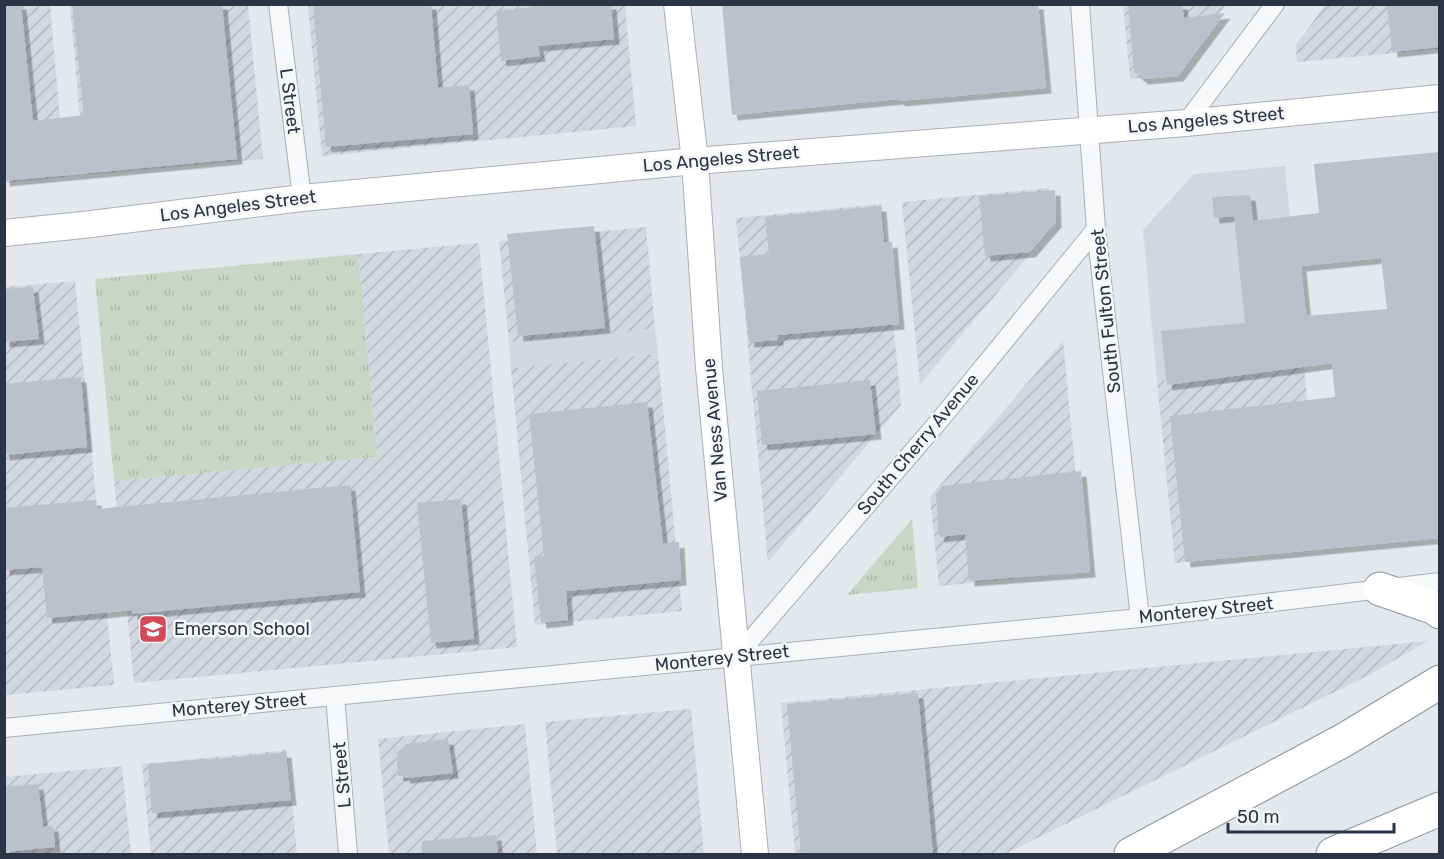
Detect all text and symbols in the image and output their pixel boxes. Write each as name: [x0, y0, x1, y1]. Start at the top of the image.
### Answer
street label: L Street: [275, 67, 305, 135]
street label: Los Angeles Street: [1127, 102, 1285, 138]
street label: Los Angeles Street: [642, 141, 800, 177]
street label: Los Angeles Street: [159, 185, 317, 227]
street label: South Fulton Street: [1086, 228, 1126, 394]
street label: Van Ness Avenue: [698, 357, 732, 503]
street label: South Cherry Avenue: [852, 369, 984, 519]
street label: Monterey Street: [1138, 592, 1274, 628]
school or university icon: Emerson School: [137, 613, 169, 645]
place label: Emerson School: [174, 618, 310, 640]
street label: Monterey Street: [654, 640, 790, 676]
street label: Monterey Street: [171, 688, 307, 722]
street label: L Street: [328, 741, 356, 809]
scale bar: [1228, 796, 1394, 834]
text: 50 m: [1237, 806, 1280, 828]

